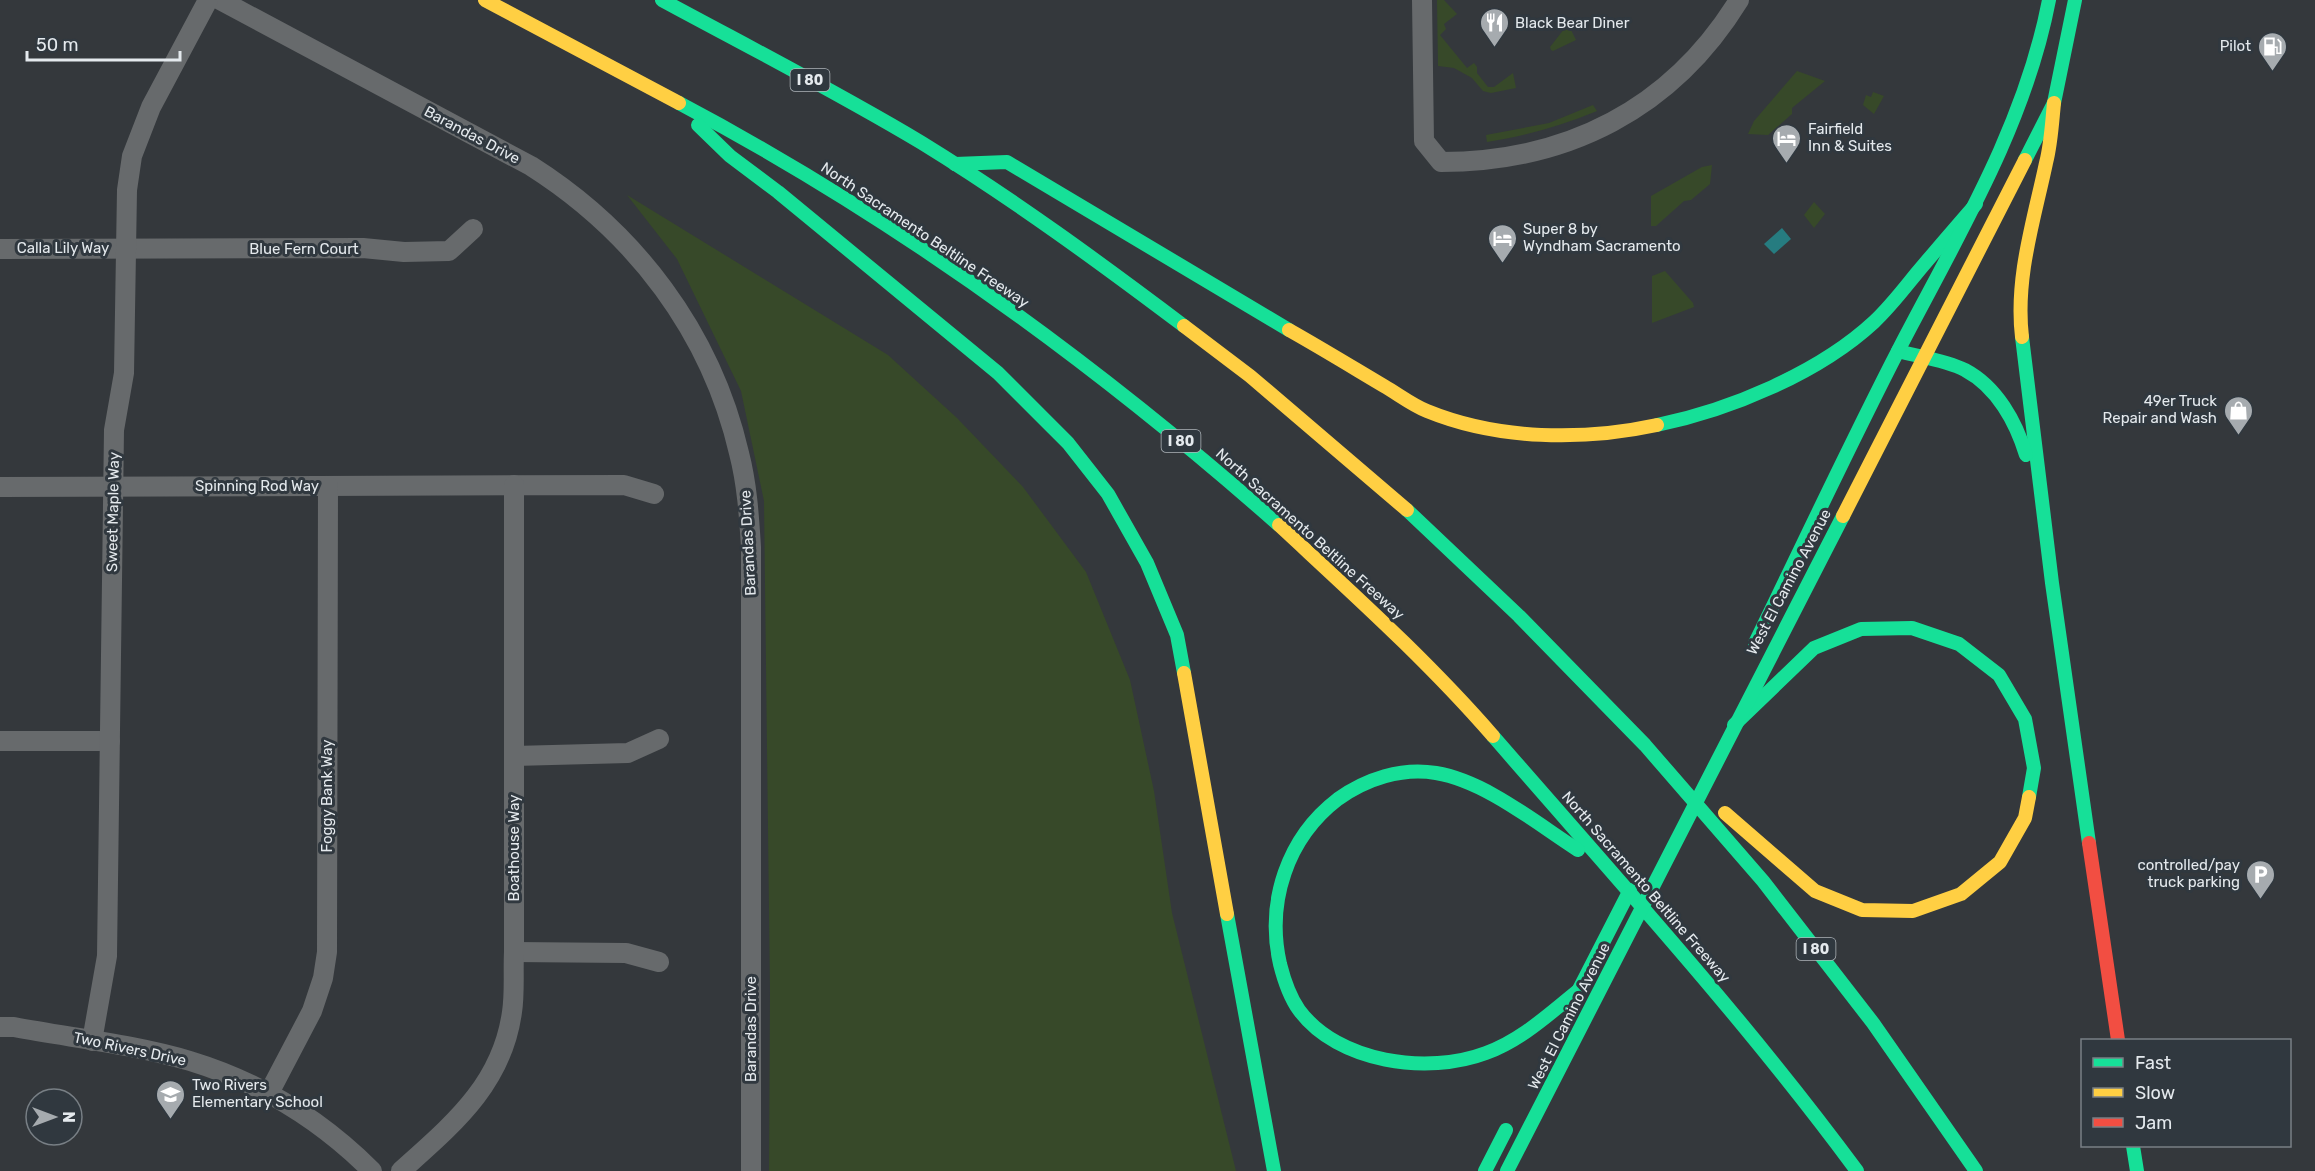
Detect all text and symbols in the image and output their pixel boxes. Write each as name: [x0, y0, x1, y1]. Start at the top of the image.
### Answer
restaurant icon: Black Bear Diner: [1478, 7, 1510, 49]
place label: Black Bear Diner: [1515, 14, 1630, 32]
scale bar: [27, 24, 180, 62]
fuel station icon: Pilot: [2256, 30, 2288, 72]
text: 50 m: [36, 34, 79, 56]
place label: Pilot: [2220, 37, 2251, 55]
road number: I 80: [790, 69, 830, 91]
street label: Barandas Drive: [421, 102, 523, 168]
place label: Fairfield Inn & Suites: [1808, 120, 1892, 155]
hotel icon: Fairfield Inn & Suites: [1771, 122, 1803, 164]
street label: North Sacramento Beltline Freeway: [817, 158, 1033, 312]
place label: Super 8 by Wyndham Sacramento: [1523, 220, 1681, 255]
hotel icon: Super 8 by Wyndham Sacramento: [1486, 222, 1518, 264]
street label: Calla Lily Way: [17, 239, 109, 257]
street label: Blue Fern Court: [249, 240, 359, 258]
place label: 49er Truck Repair and Wash: [2103, 392, 2217, 427]
shop icon: 49er Truck Repair and Wash: [2222, 394, 2254, 436]
road number: I 80: [1162, 430, 1200, 452]
street label: North Sacramento Beltline Freeway: [1212, 445, 1408, 623]
street label: Sweet Maple Way: [103, 452, 123, 572]
street label: Spinning Rod Way: [195, 477, 319, 495]
street label: Barandas Drive: [736, 490, 760, 596]
street label: West El Camino Avenue: [1743, 506, 1835, 658]
street label: Foggy Bank Way: [318, 739, 336, 853]
street label: North Sacramento Beltline Freeway: [1558, 788, 1734, 986]
street label: Boathouse Way: [505, 794, 523, 902]
place label: controlled/pay truck parking: [2137, 856, 2240, 891]
parking icon: controlled/pay truck parking: [2245, 858, 2277, 900]
road number: I 80: [1796, 938, 1836, 960]
street label: West El Camino Avenue: [1524, 940, 1614, 1092]
street label: Barandas Drive: [742, 976, 760, 1082]
street label: Two Rivers Drive: [72, 1028, 188, 1070]
legend: [2081, 1039, 2291, 1147]
text: Fast: [2135, 1052, 2171, 1074]
place label: Two Rivers Elementary School: [192, 1076, 323, 1111]
school or university icon: Two Rivers Elementary School: [155, 1078, 187, 1120]
text: Slow: [2135, 1082, 2175, 1104]
north arrow: [24, 1087, 84, 1147]
text: N: [59, 1111, 78, 1123]
text: Jam: [2135, 1112, 2172, 1134]

